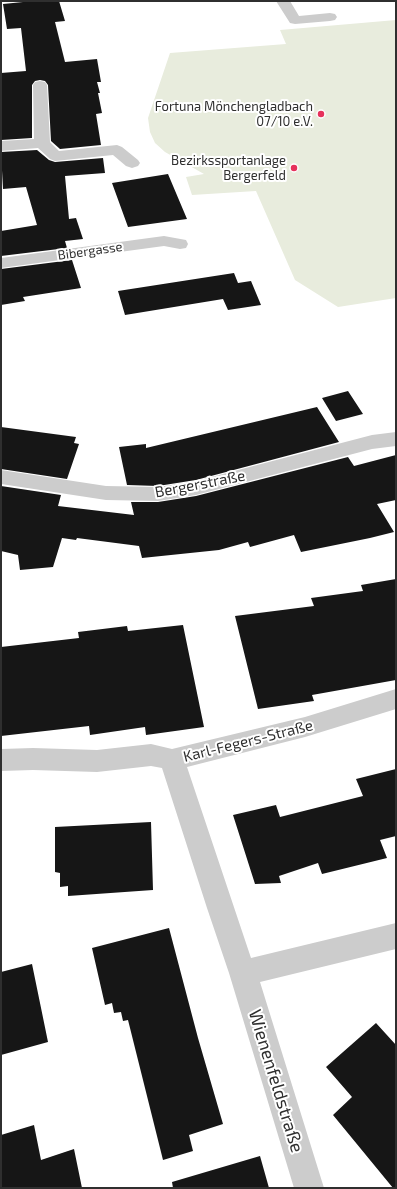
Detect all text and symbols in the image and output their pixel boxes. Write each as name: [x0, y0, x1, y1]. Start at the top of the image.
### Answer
place label: Fortuna Mönchengladbach 07/10 e.V.: [155, 99, 313, 130]
marker: Fortuna Mönchengladbach 07/10 e.V.: [316, 109, 326, 119]
place label: Bezirkssportanlage Bergerfeld: [171, 153, 286, 184]
marker: Bezirkssportanlage Bergerfeld: [289, 163, 299, 173]
street label: Bibergasse: [57, 239, 123, 263]
street label: Bergerstraße: [153, 466, 247, 502]
street label: Karl-Fegers-Straße: [181, 716, 315, 766]
street label: Wienenfeldstraße: [244, 1007, 308, 1155]

